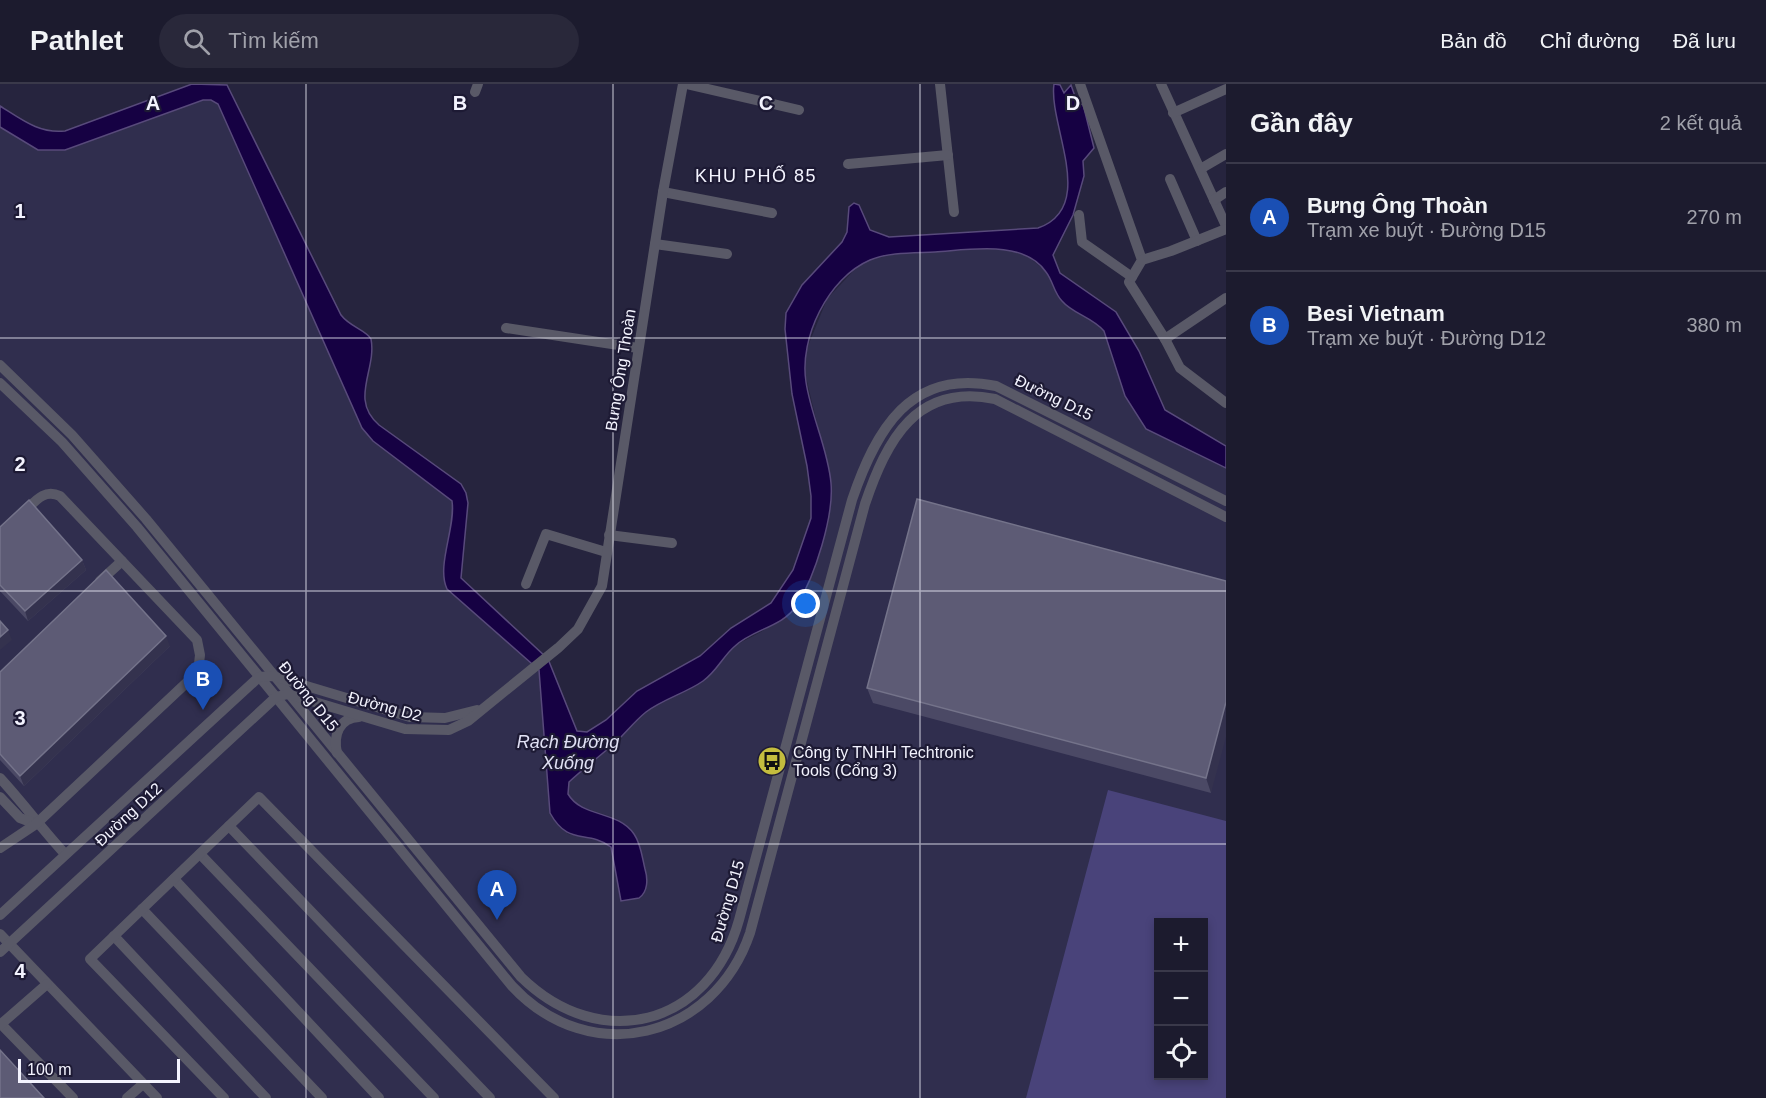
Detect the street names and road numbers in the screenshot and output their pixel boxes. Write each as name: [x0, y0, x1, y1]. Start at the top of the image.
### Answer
street label: Bưng Ông Thoàn: [601, 308, 639, 432]
street label: Đường D15: [1012, 371, 1096, 424]
street label: Đường D15: [275, 658, 342, 735]
street label: Đường D2: [346, 689, 424, 724]
street label: Đường D12: [92, 779, 165, 849]
street label: Đường D15: [708, 858, 747, 944]

